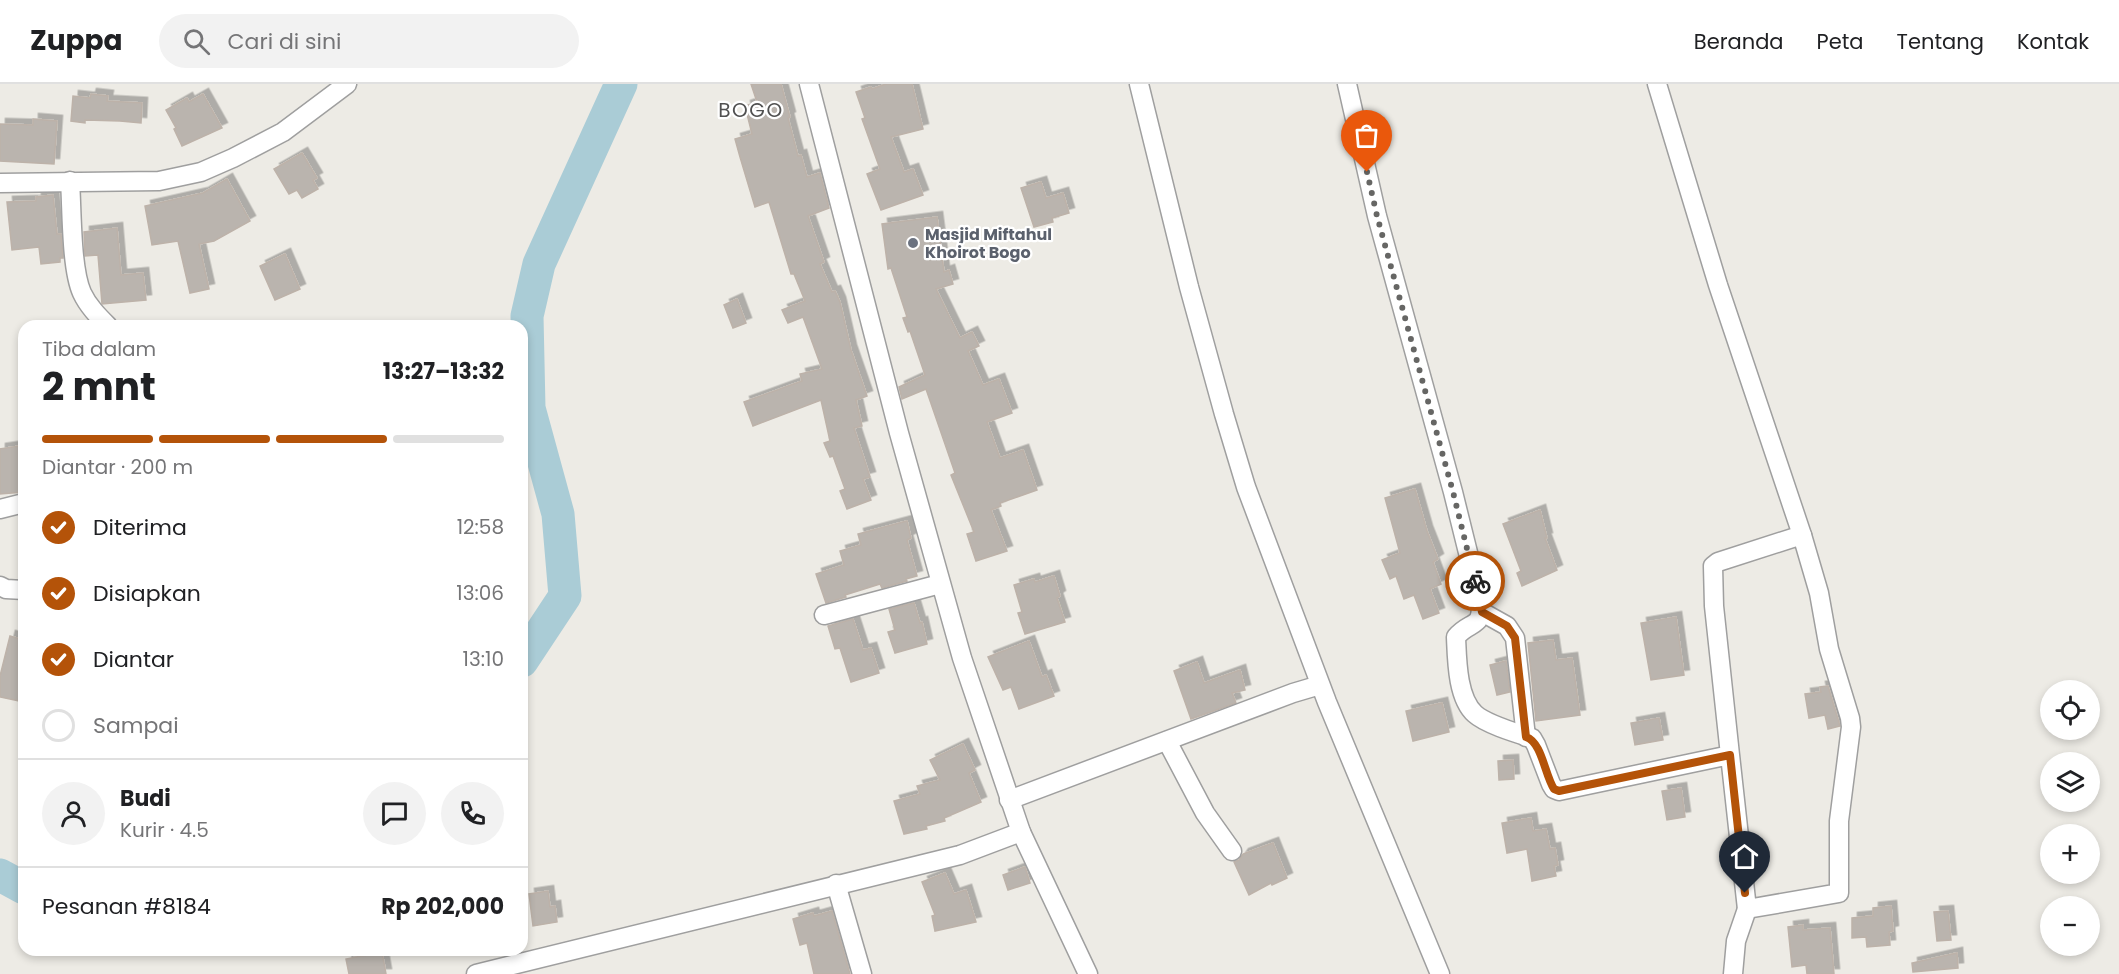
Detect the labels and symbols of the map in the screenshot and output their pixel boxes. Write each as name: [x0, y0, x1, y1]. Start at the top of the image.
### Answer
district label: BOGO: [718, 96, 784, 124]
pin: [1341, 110, 1392, 172]
place label: Masjid Miftahul Khoirot Bogo: [925, 223, 1052, 264]
marker: Masjid Miftahul Khoirot Bogo: [906, 236, 920, 250]
courier: [1445, 551, 1505, 611]
pin: [1719, 831, 1770, 893]

